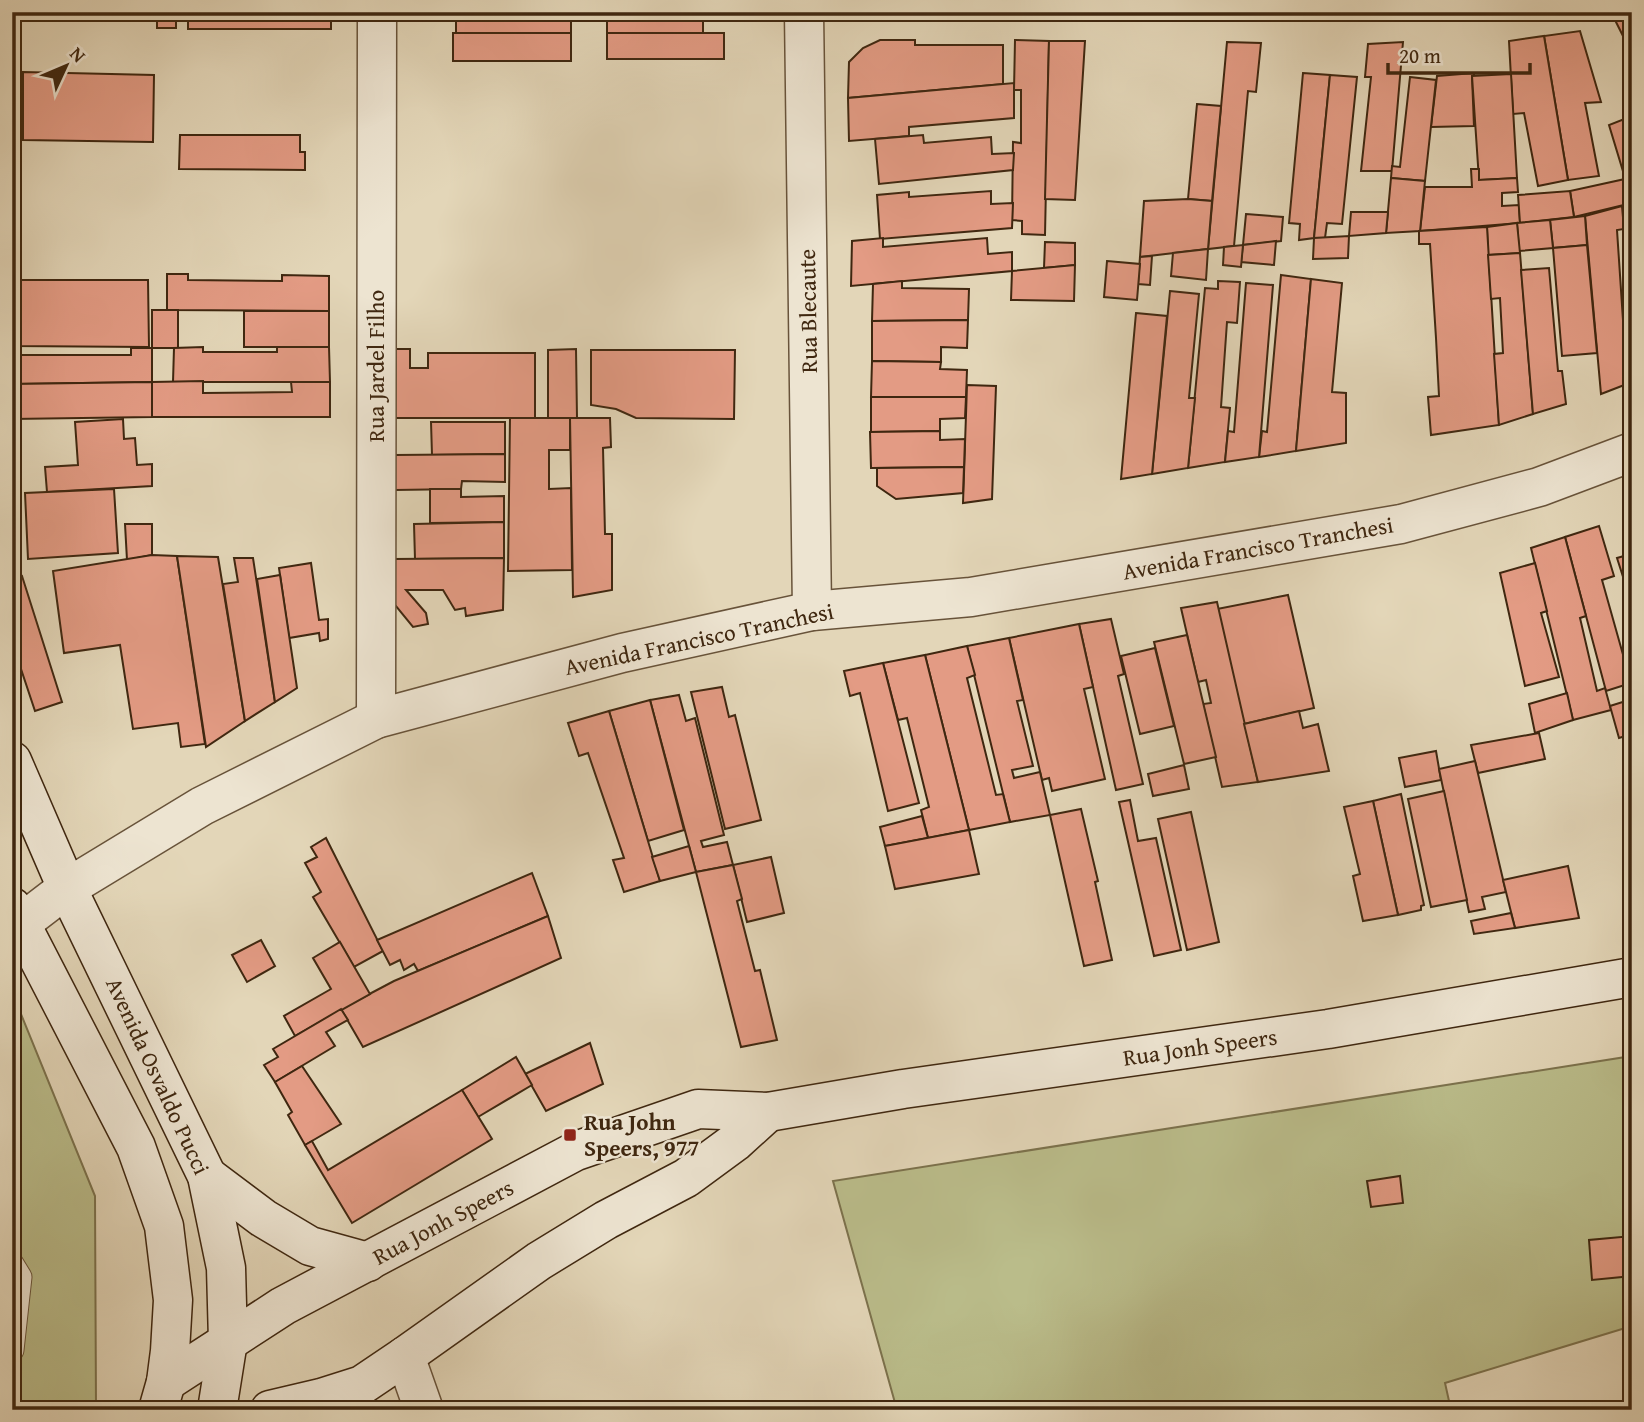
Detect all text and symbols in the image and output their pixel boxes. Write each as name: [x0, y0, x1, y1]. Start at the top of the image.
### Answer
north arrow: [32, 32, 102, 102]
scale bar: [1388, 32, 1530, 76]
text: N: [64, 40, 93, 69]
text: 20 m: [1399, 40, 1441, 71]
street label: Rua Blecaute: [790, 249, 825, 373]
street label: Rua Jardel Filho: [359, 290, 392, 442]
street label: Avenida Francisco Tranchesi: [1120, 507, 1396, 588]
street label: Avenida Francisco Tranchesi: [561, 594, 836, 683]
street label: Avenida Osvaldo Pucci: [98, 972, 219, 1180]
street label: Rua Jonh Speers: [1121, 1019, 1279, 1074]
place label: Rua John Speers, 977: [584, 1105, 700, 1164]
marker: Rua John Speers, 977: [562, 1127, 578, 1143]
street label: Rua Jonh Speers: [366, 1171, 519, 1273]

